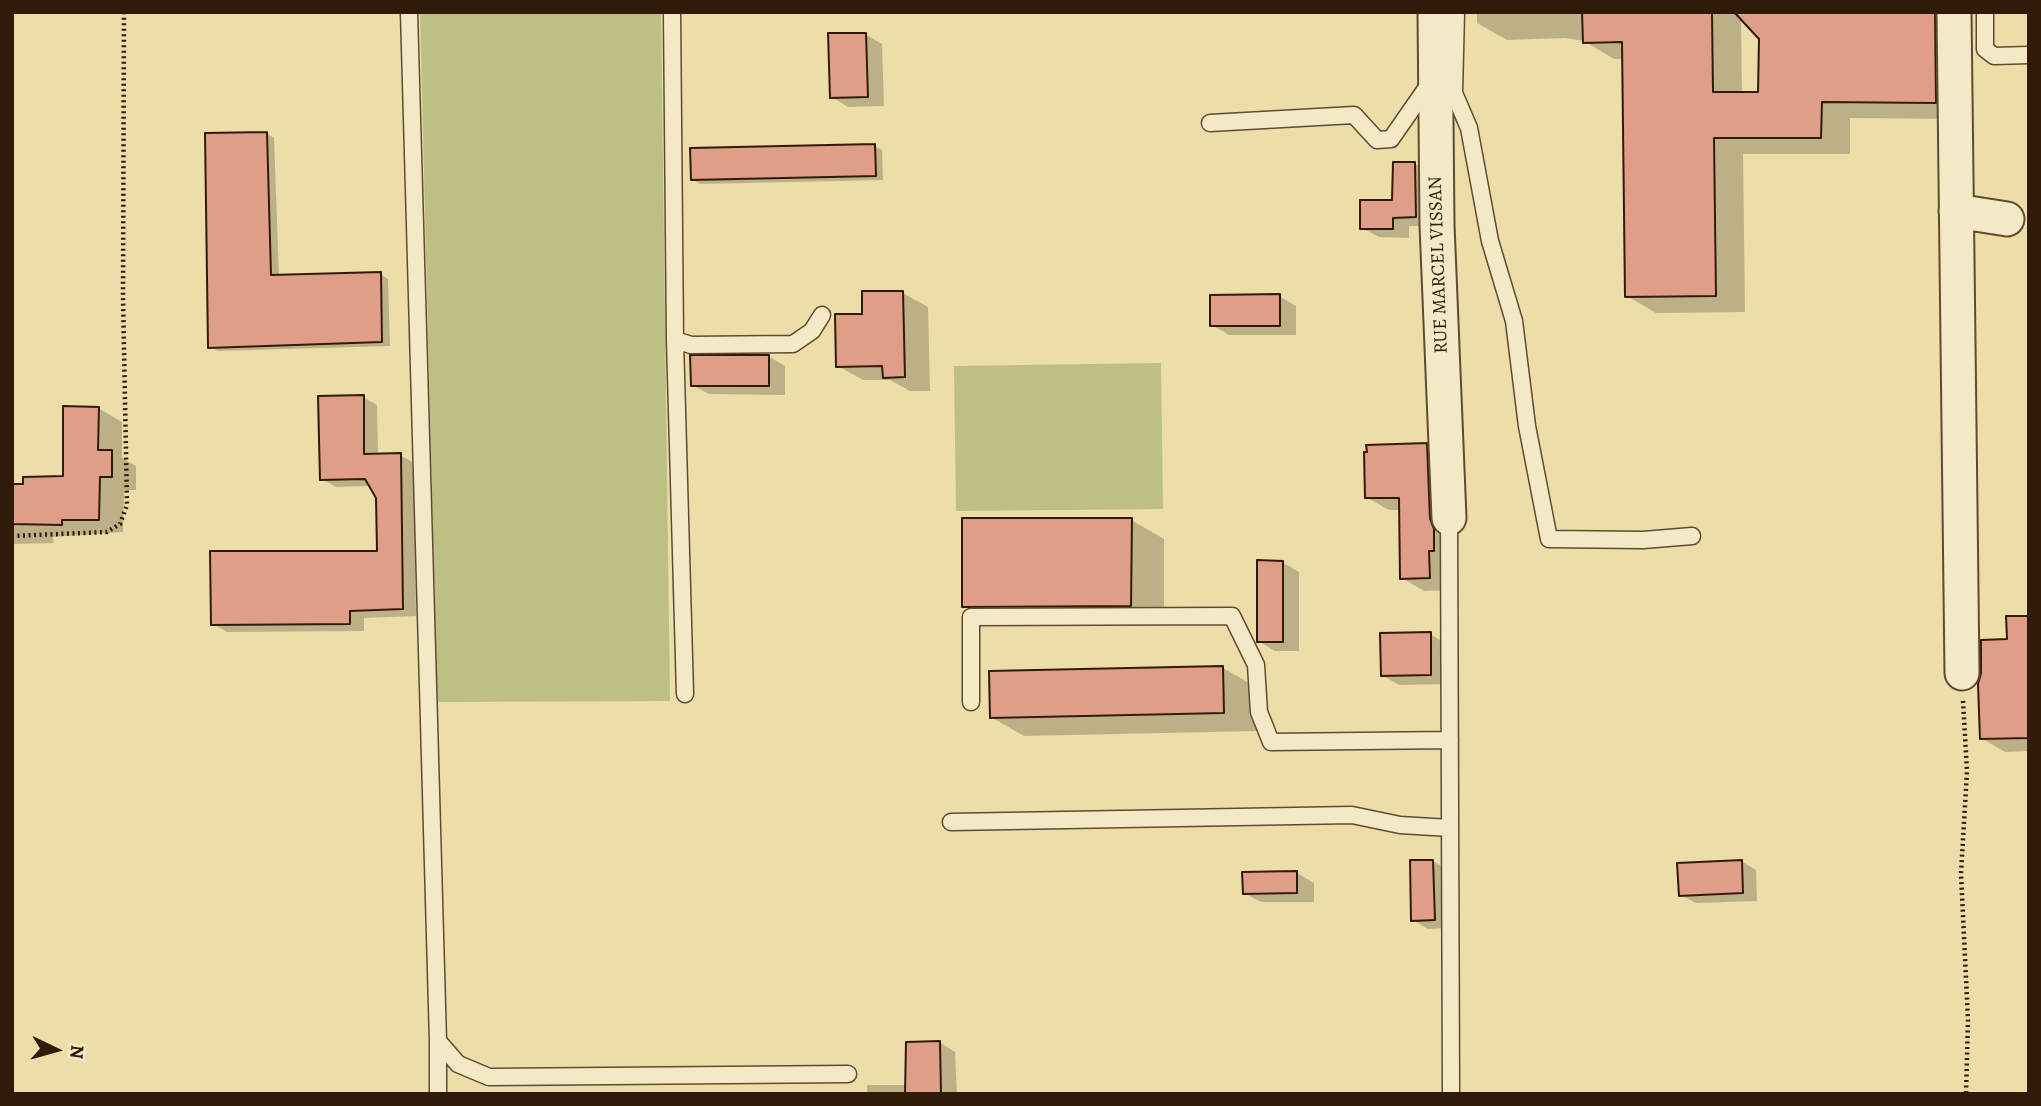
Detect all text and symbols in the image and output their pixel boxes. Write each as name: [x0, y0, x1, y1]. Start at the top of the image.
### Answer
street label: RUE MARCEL VISSAN: [1425, 176, 1453, 354]
north arrow: [21, 1015, 91, 1085]
text: N: [63, 1044, 90, 1060]

